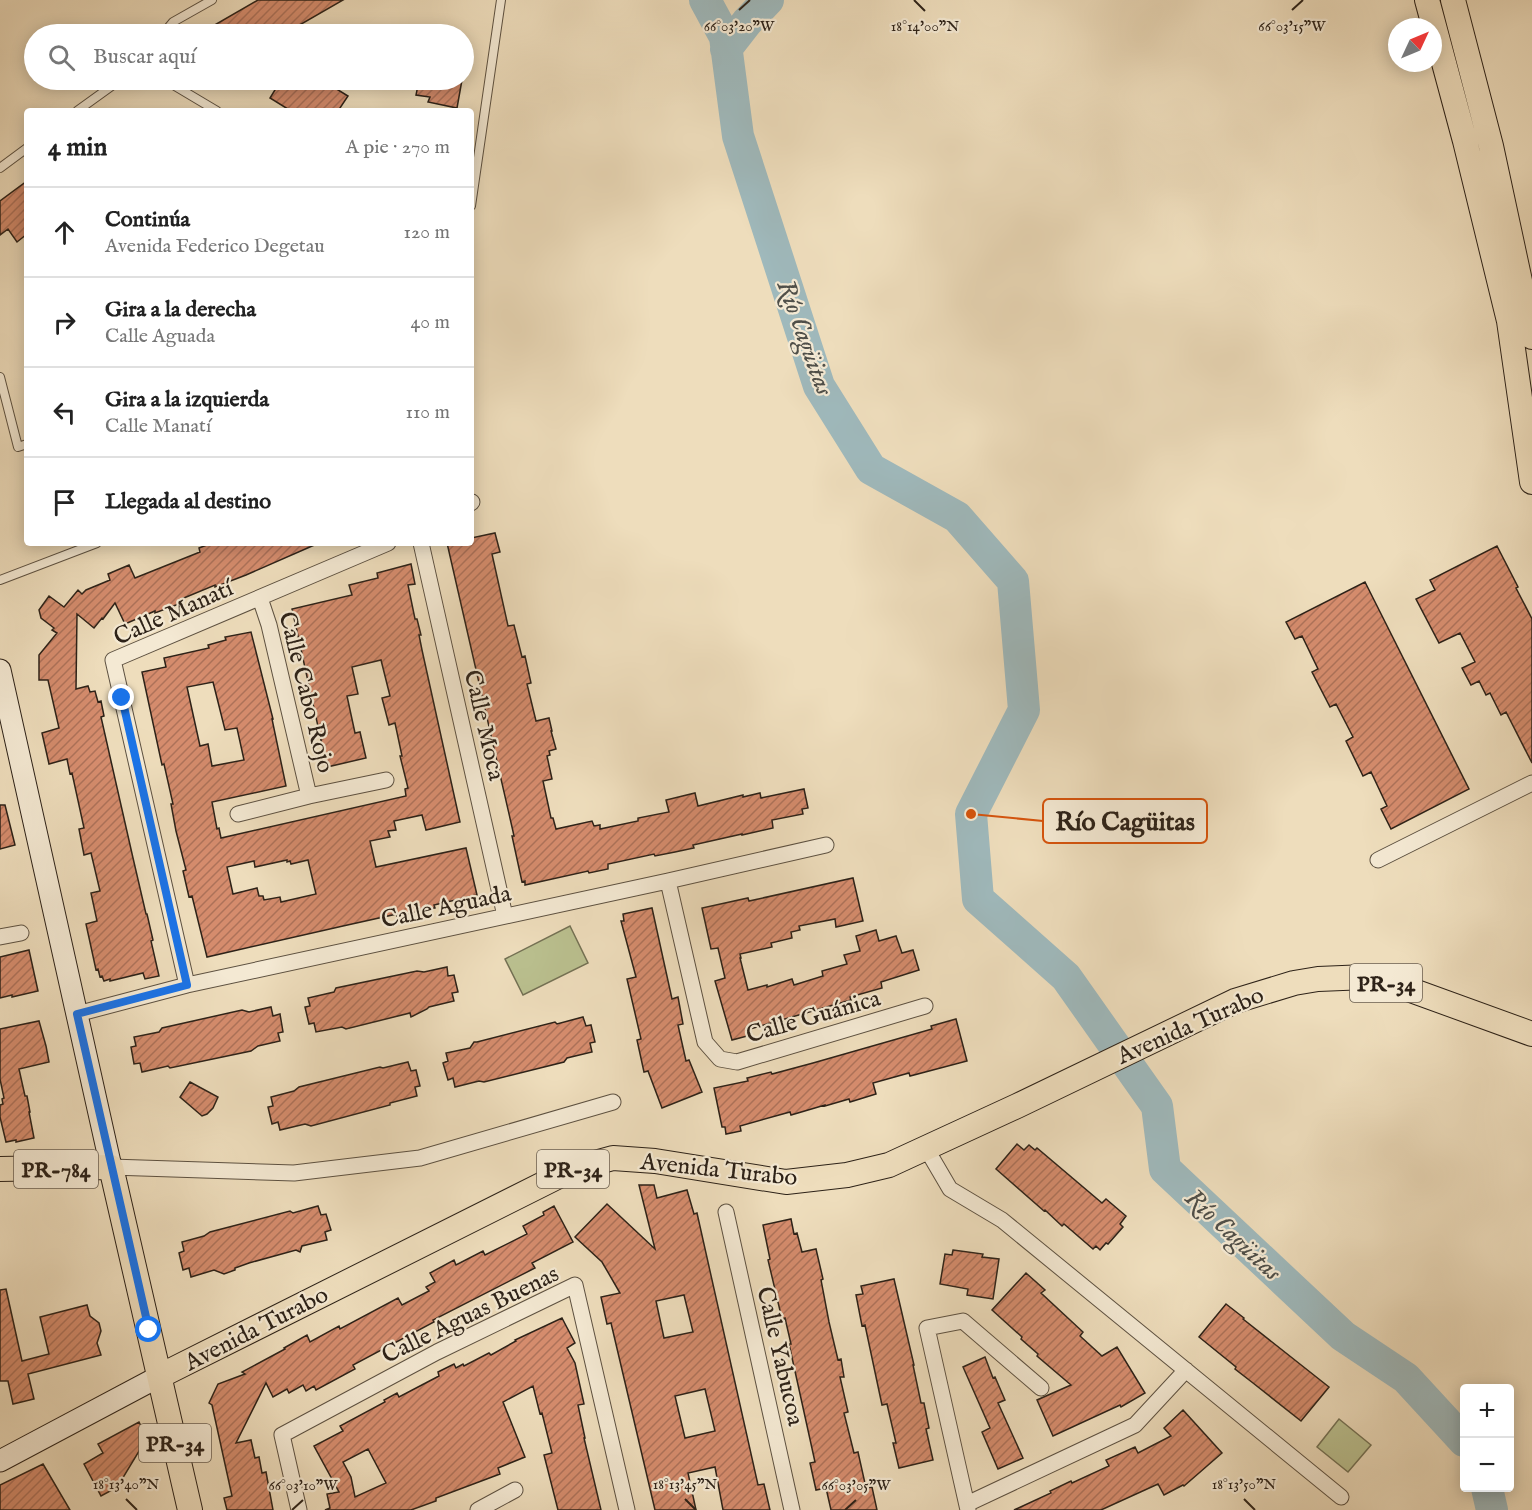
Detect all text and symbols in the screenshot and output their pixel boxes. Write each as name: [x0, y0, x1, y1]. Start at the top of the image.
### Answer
text: 66°03'20"W: [704, 17, 775, 36]
text: 18°14'00"N: [891, 17, 959, 36]
text: 66°03'15"W: [1258, 17, 1326, 36]
north arrow: [1388, 18, 1442, 72]
search box: [24, 24, 474, 90]
icon: search: [45, 41, 78, 74]
text: Buscar aquí: [93, 43, 196, 71]
text: 4 min: [48, 131, 107, 164]
text: A pie · 270 m: [346, 135, 450, 160]
text: Continúa: [105, 206, 190, 234]
icon: ahead: [48, 216, 81, 249]
text: 120 m: [404, 220, 450, 245]
text: Avenida Federico Degetau: [105, 234, 325, 259]
water label: Río Cagüitas: [768, 275, 841, 401]
text: Gira a la derecha: [105, 296, 256, 324]
icon: right: [48, 306, 81, 339]
text: 40 m: [411, 310, 450, 335]
text: Calle Aguada: [105, 324, 215, 349]
text: Gira a la izquierda: [105, 386, 269, 414]
icon: left: [48, 396, 81, 429]
text: 110 m: [406, 400, 450, 425]
text: Calle Manatí: [105, 414, 211, 439]
icon: arrive: [48, 486, 81, 519]
text: Llegada al destino: [105, 488, 271, 516]
street label: Calle Manatí: [109, 573, 240, 653]
street label: Calle Cabo Rojo: [271, 609, 341, 776]
street label: Calle Moca: [456, 667, 511, 784]
route end: [108, 684, 134, 710]
callout: Río Cagüitas: [1043, 799, 1207, 843]
text: Río Cagüitas: [1055, 806, 1195, 839]
street label: Calle Aguada: [379, 878, 515, 936]
road number: PR-34: [1350, 964, 1422, 1002]
street label: Avenida Turabo: [1111, 980, 1269, 1073]
street label: Calle Guánica: [743, 983, 885, 1051]
street label: Avenida Turabo: [638, 1147, 799, 1194]
road number: PR-784: [14, 1150, 98, 1188]
road number: PR-34: [537, 1150, 609, 1188]
water label: Río Cagüitas: [1177, 1182, 1289, 1289]
street label: Calle Aguas Buenas: [377, 1259, 564, 1372]
street label: Avenida Turabo: [179, 1280, 334, 1379]
street label: Calle Yabucoa: [749, 1284, 811, 1429]
route start: [135, 1316, 161, 1342]
map controls: [1460, 1384, 1514, 1492]
button: +: [1460, 1384, 1514, 1438]
road number: PR-34: [139, 1424, 211, 1462]
button: −: [1460, 1438, 1514, 1492]
text: 18°13'40"N: [93, 1475, 159, 1494]
text: 18°13'45"N: [653, 1475, 717, 1494]
text: 18°13'50"N: [1212, 1475, 1276, 1494]
text: 66°03'10"W: [268, 1476, 338, 1495]
text: 66°03'05"W: [821, 1476, 891, 1495]

